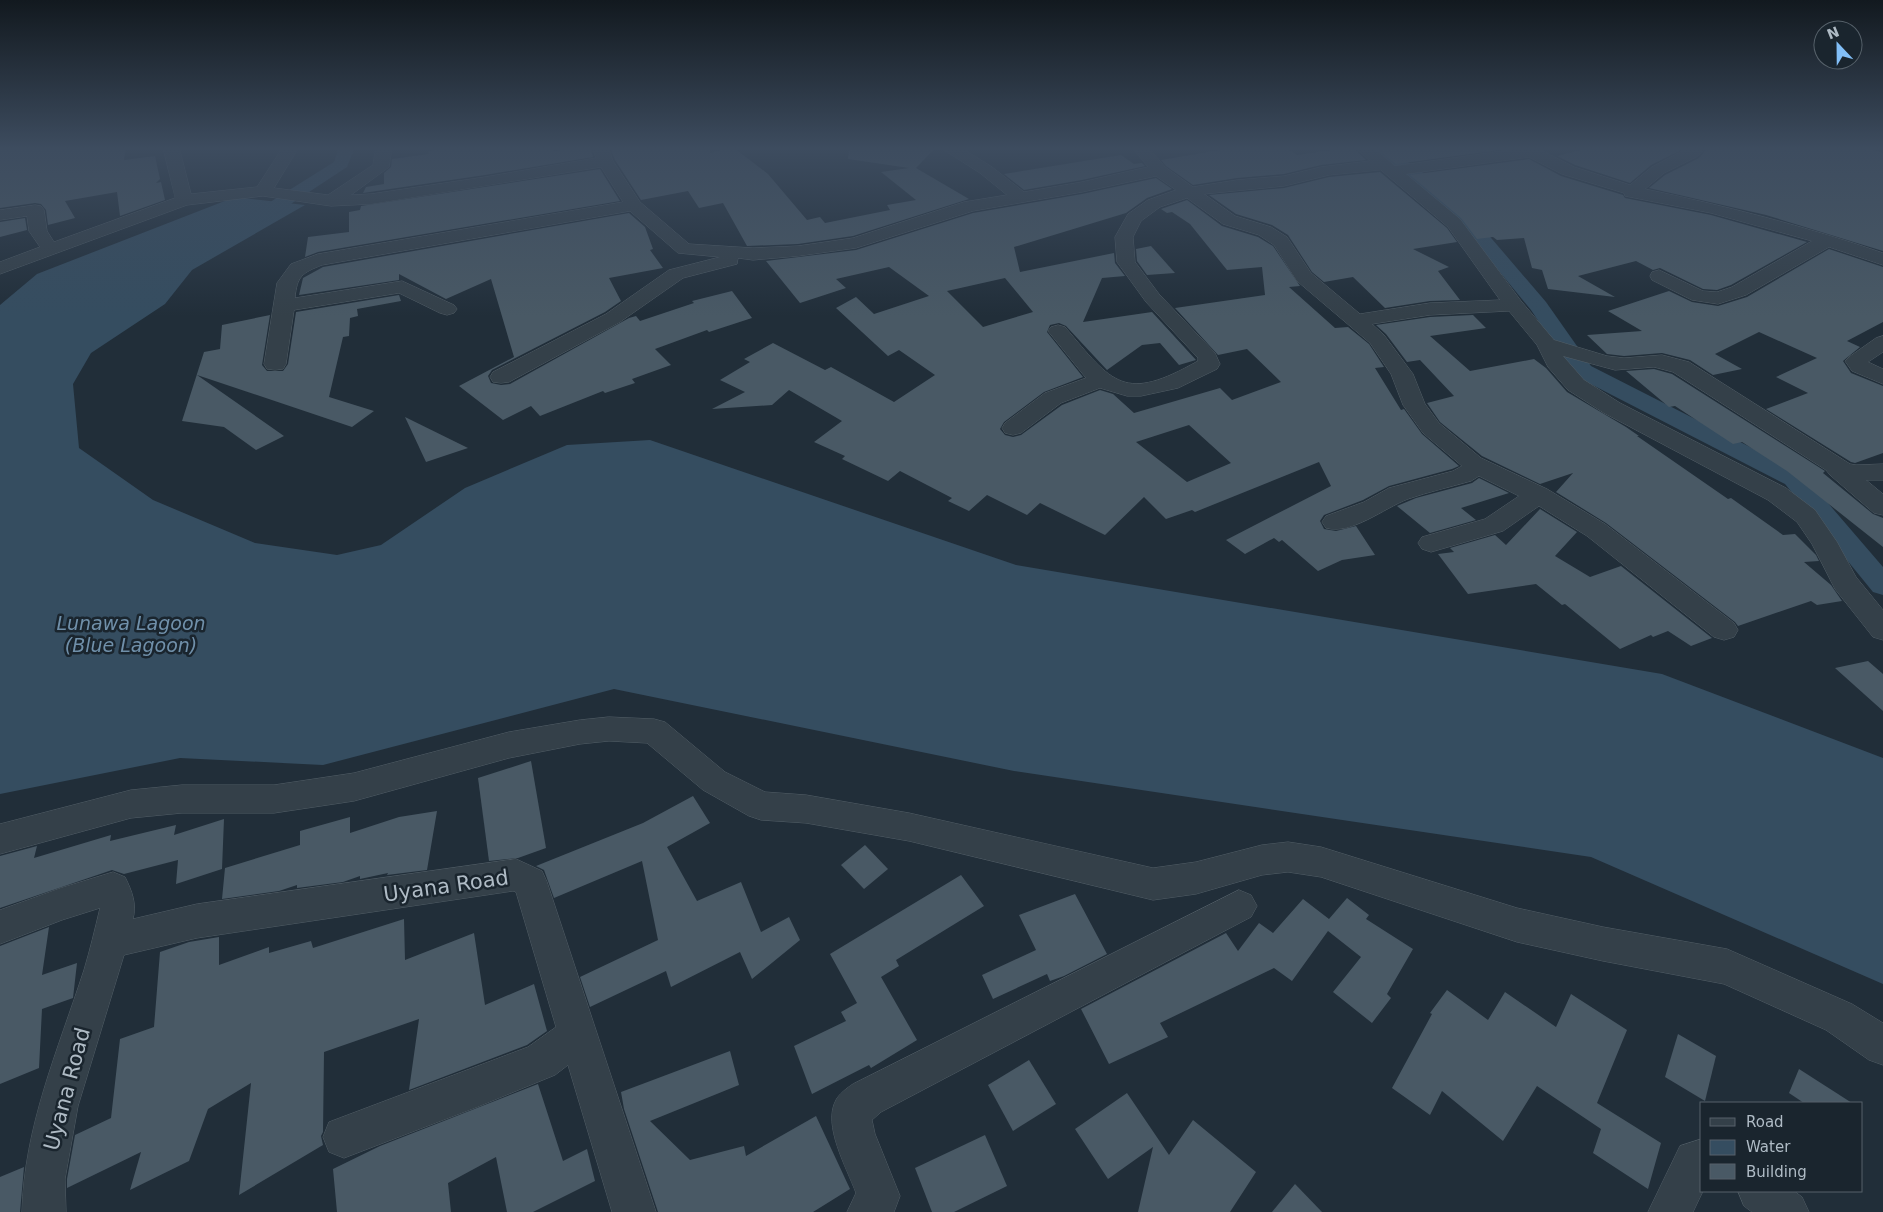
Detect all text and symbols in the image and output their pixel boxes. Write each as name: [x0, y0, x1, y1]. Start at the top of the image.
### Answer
north arrow: [1813, 20, 1863, 70]
text: N: [1825, 23, 1842, 43]
water label: Lunawa Lagoon (Blue Lagoon): [56, 612, 206, 656]
street label: Uyana Road: [382, 865, 510, 907]
street label: Uyana Road: [39, 1025, 95, 1153]
legend: [1700, 1102, 1863, 1192]
text: Road: [1746, 1113, 1784, 1131]
text: Water: [1746, 1138, 1791, 1156]
text: Building: [1746, 1163, 1807, 1181]

